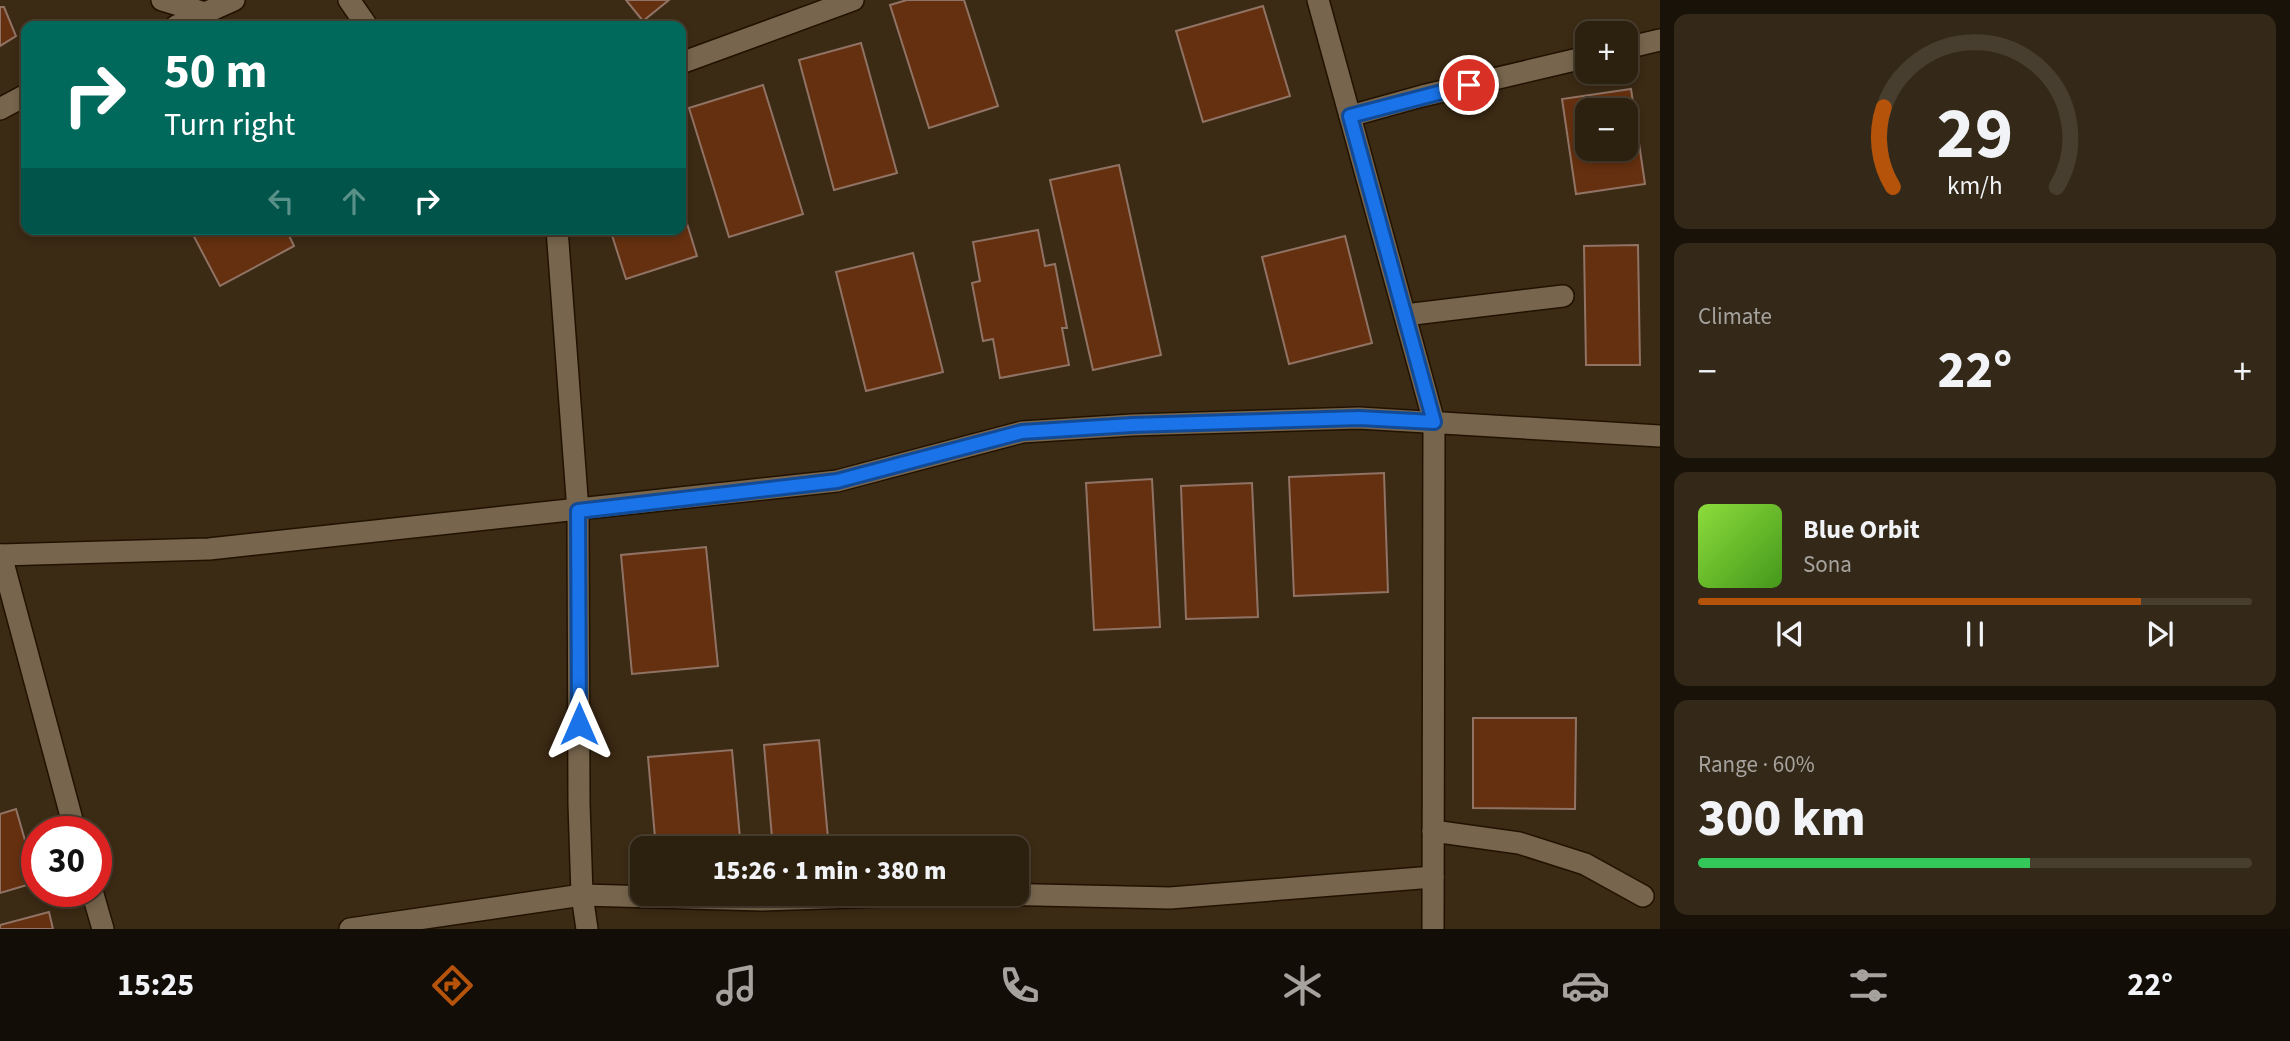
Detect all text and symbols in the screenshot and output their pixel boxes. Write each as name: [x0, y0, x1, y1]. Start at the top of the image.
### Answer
map controls: [1575, 21, 1638, 161]
button: +: [1575, 21, 1638, 84]
text: 50 m: [164, 37, 268, 107]
icon: right: [49, 49, 140, 140]
pin: [1439, 55, 1499, 115]
icon: arrive: [1450, 66, 1488, 104]
text: 29: [1937, 83, 2013, 187]
button: −: [1575, 98, 1638, 161]
text: Turn right: [164, 102, 295, 148]
text: km/h: [1947, 168, 2003, 204]
icon: left: [262, 182, 300, 220]
icon: ahead: [335, 182, 373, 220]
icon: right: [408, 182, 446, 220]
text: Climate: [1698, 300, 1772, 333]
text: 22°: [1938, 334, 2012, 408]
text: −: [1698, 345, 1717, 399]
text: +: [2233, 345, 2252, 399]
text: Blue Orbit: [1803, 511, 1920, 548]
text: Sona: [1803, 548, 1852, 581]
icon: previous: [1771, 615, 1809, 653]
icon: pause: [1956, 615, 1994, 653]
icon: next: [2141, 615, 2179, 653]
position arrow: [542, 687, 616, 761]
text: Range · 60%: [1698, 748, 1815, 781]
text: 300 km: [1698, 782, 1866, 856]
speed limit sign: 30: [21, 816, 112, 907]
text: 15:26 · 1 min · 380 m: [713, 852, 946, 889]
icon: directions: [428, 961, 477, 1010]
icon: music: [712, 961, 761, 1010]
icon: phone: [995, 961, 1044, 1010]
icon: climate: [1278, 961, 1327, 1010]
icon: car: [1561, 961, 1610, 1010]
icon: filters: [1844, 961, 1893, 1010]
text: 15:25: [117, 962, 194, 1008]
text: 22°: [2127, 962, 2173, 1008]

